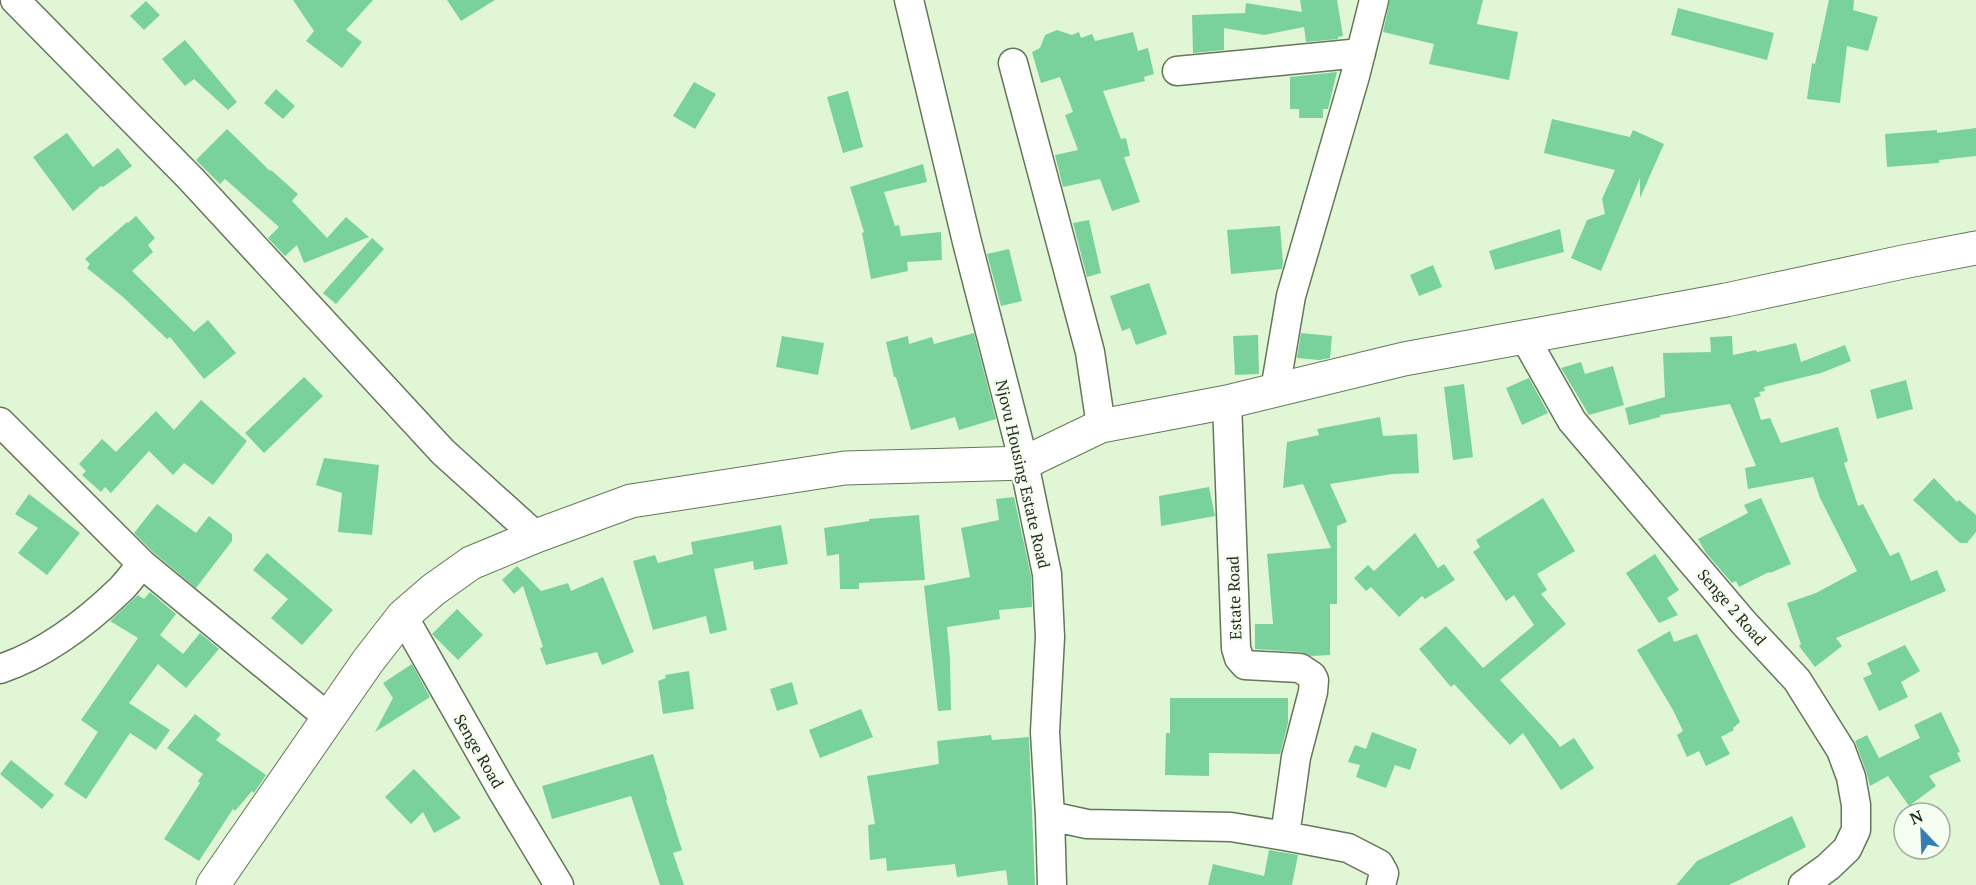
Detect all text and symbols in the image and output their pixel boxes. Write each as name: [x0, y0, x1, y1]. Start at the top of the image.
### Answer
street label: Njovu Housing Estate Road: [991, 377, 1055, 571]
street label: Estate Road: [1222, 556, 1246, 640]
street label: Senge 2 Road: [1693, 564, 1771, 650]
street label: Senge Road: [449, 710, 509, 792]
north arrow: [1892, 801, 1952, 861]
text: N: [1906, 805, 1926, 830]

